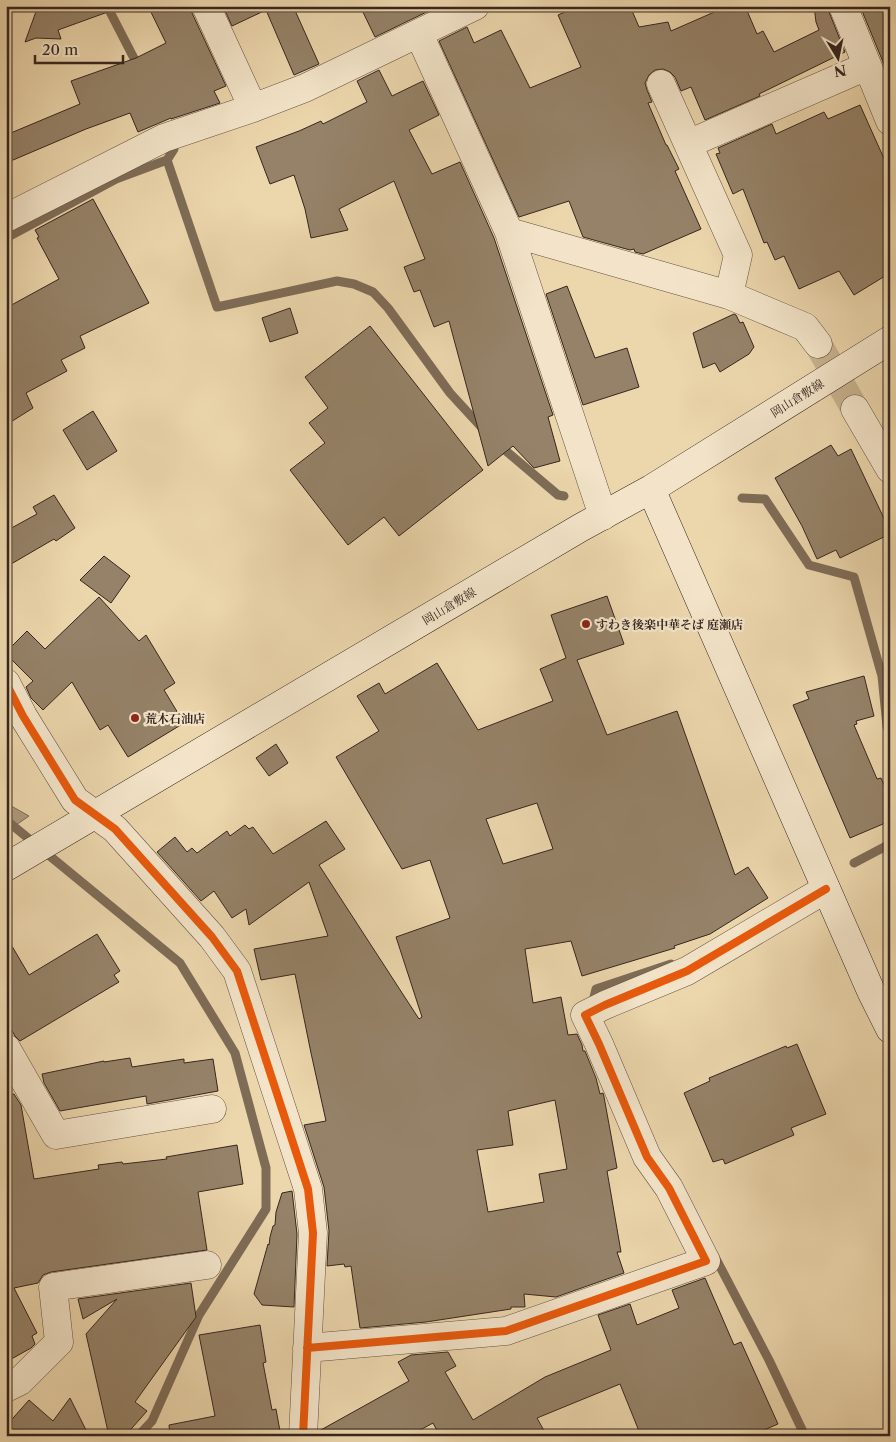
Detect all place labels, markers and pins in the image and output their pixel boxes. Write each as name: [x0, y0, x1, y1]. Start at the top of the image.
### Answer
place label: すわき後楽中華そば 庭瀬店: [596, 617, 743, 632]
marker: すわき後楽中華そば 庭瀬店: [580, 618, 592, 630]
place label: 荒木石油店: [145, 711, 205, 726]
marker: 荒木石油店: [129, 712, 141, 724]

